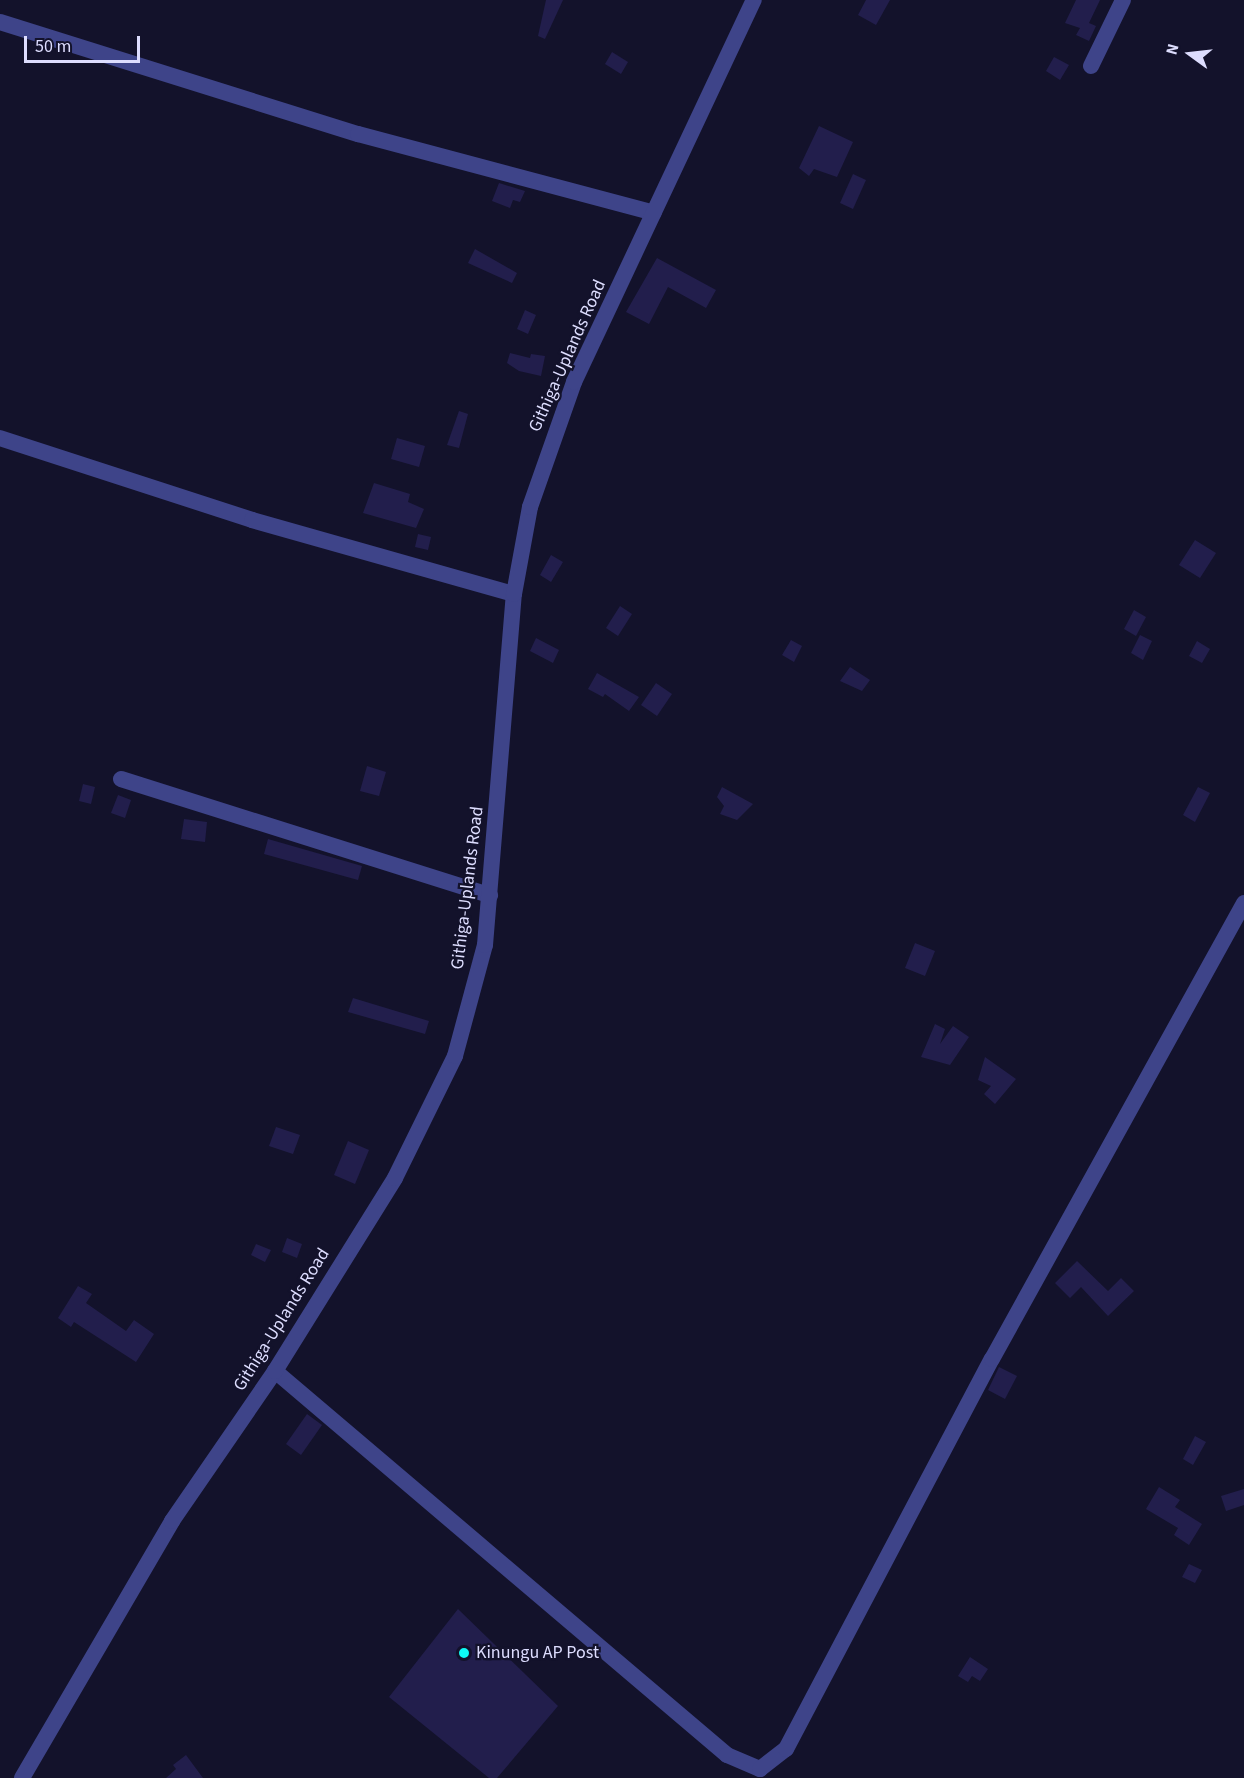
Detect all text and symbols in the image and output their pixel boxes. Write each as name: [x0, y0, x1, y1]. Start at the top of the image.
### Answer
scale bar: [27, 24, 142, 62]
north arrow: [1160, 24, 1220, 84]
text: 50 m: [35, 34, 71, 59]
text: N: [1161, 41, 1185, 57]
street label: Githiga-Uplands Road: [525, 277, 611, 435]
street label: Githiga-Uplands Road: [447, 805, 489, 971]
street label: Githiga-Uplands Road: [229, 1245, 335, 1395]
place label: Kinungu AP Post: [476, 1642, 599, 1664]
marker: Kinungu AP Post: [457, 1646, 471, 1660]

